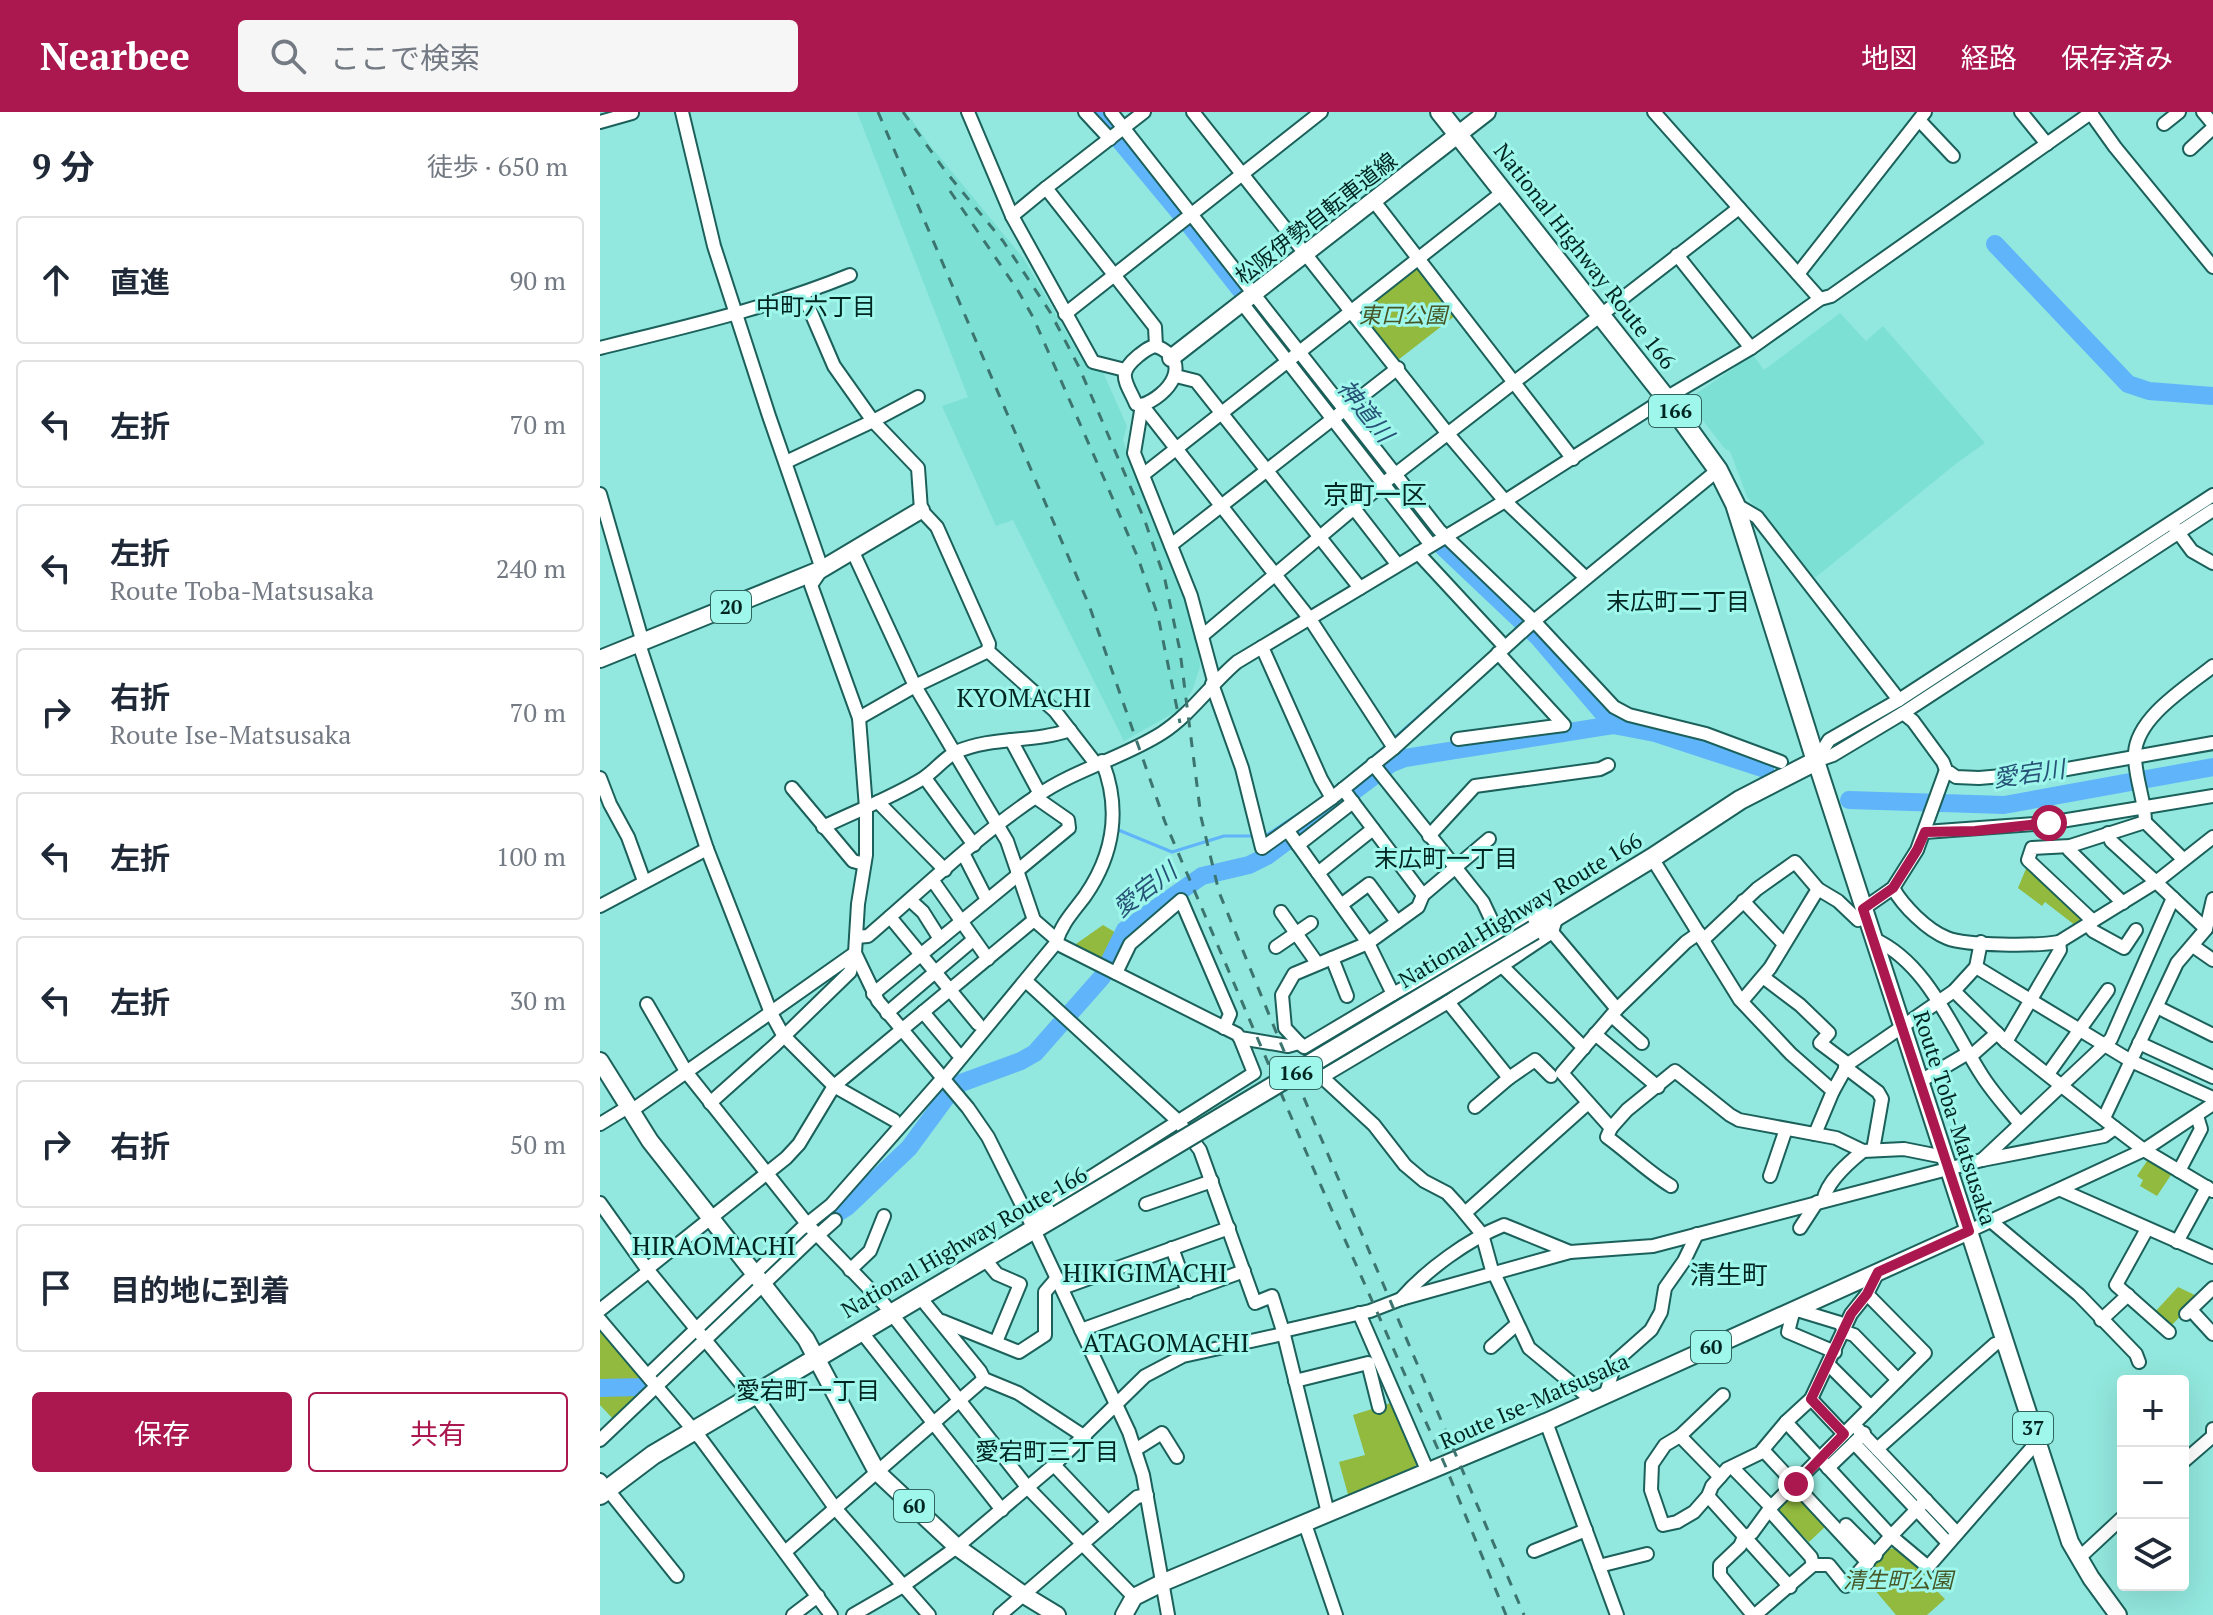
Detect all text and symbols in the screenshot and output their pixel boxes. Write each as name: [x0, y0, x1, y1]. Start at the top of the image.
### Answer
search box: [238, 20, 798, 92]
text: Nearbee: [40, 31, 190, 81]
icon: search: [266, 34, 310, 78]
text: ここで検索: [330, 38, 480, 78]
text: 地図: [1861, 39, 1917, 76]
text: 経路: [1961, 39, 2017, 76]
text: 保存済み: [2061, 39, 2173, 76]
street label: National Highway Route 166: [1488, 137, 1683, 375]
text: 9 分: [32, 144, 94, 189]
street label: 松阪伊勢自転車道線: [1229, 145, 1403, 290]
text: 徒歩 · 650 m: [427, 149, 568, 183]
icon: ahead: [34, 258, 78, 302]
text: 直進: [110, 262, 170, 302]
text: 90 m: [510, 263, 566, 297]
district label: 中町六丁目: [756, 290, 876, 322]
park label: 東口公園: [1359, 300, 1450, 329]
water label: 神道川: [1331, 372, 1403, 451]
road number: 166: [1649, 395, 1701, 427]
icon: left: [34, 402, 78, 446]
text: 左折: [110, 406, 170, 446]
text: 70 m: [510, 407, 566, 441]
district label: 京町一区: [1323, 477, 1427, 511]
text: 左折: [110, 533, 170, 573]
icon: left: [34, 546, 78, 590]
text: 240 m: [496, 551, 566, 585]
text: Route Toba-Matsusaka: [110, 573, 374, 607]
district label: 末広町二丁目: [1606, 585, 1750, 617]
road number: 20: [711, 591, 751, 623]
text: 右折: [110, 677, 170, 717]
district label: KYOMACHI: [957, 680, 1091, 714]
icon: right: [34, 690, 78, 734]
text: 70 m: [510, 695, 566, 729]
text: Route Ise-Matsusaka: [110, 717, 351, 751]
water label: 愛宕川: [1991, 752, 2070, 794]
route start: [2031, 805, 2067, 841]
street label: National Highway Route 166: [1393, 825, 1647, 994]
icon: left: [34, 834, 78, 878]
text: 左折: [110, 838, 170, 878]
text: 100 m: [496, 839, 566, 873]
district label: 末広町一丁目: [1374, 842, 1518, 874]
water label: 愛宕川: [1106, 853, 1185, 924]
icon: left: [34, 978, 78, 1022]
text: 左折: [110, 982, 170, 1022]
text: 30 m: [510, 983, 566, 1017]
street label: Route Toba-Matsusaka: [1907, 1007, 2004, 1229]
road number: 166: [1270, 1057, 1322, 1089]
icon: right: [34, 1122, 78, 1166]
text: 右折: [110, 1126, 170, 1166]
text: 50 m: [510, 1127, 566, 1161]
street label: National Highway Route 166: [836, 1159, 1092, 1324]
district label: HIRAOMACHI: [632, 1228, 796, 1262]
district label: HIKIGIMACHI: [1063, 1255, 1227, 1289]
district label: 清生町: [1690, 1257, 1768, 1291]
icon: arrive: [34, 1266, 78, 1310]
text: 目的地に到着: [110, 1270, 290, 1310]
district label: ATAGOMACHI: [1083, 1325, 1249, 1359]
road number: 60: [1691, 1331, 1731, 1363]
street label: Route Ise-Matsusaka: [1435, 1346, 1633, 1455]
district label: 愛宕町一丁目: [736, 1374, 880, 1406]
map controls: [2117, 1375, 2189, 1591]
button: +: [2117, 1375, 2189, 1447]
button: 保存: [32, 1392, 292, 1472]
button: 共有: [308, 1392, 568, 1472]
road number: 37: [2013, 1412, 2053, 1444]
district label: 愛宕町三丁目: [975, 1435, 1119, 1467]
button: −: [2117, 1447, 2189, 1519]
route end: [1778, 1466, 1814, 1502]
road number: 60: [894, 1490, 934, 1522]
button: layers: [2117, 1519, 2189, 1591]
park label: 清生町公園: [1843, 1565, 1956, 1594]

